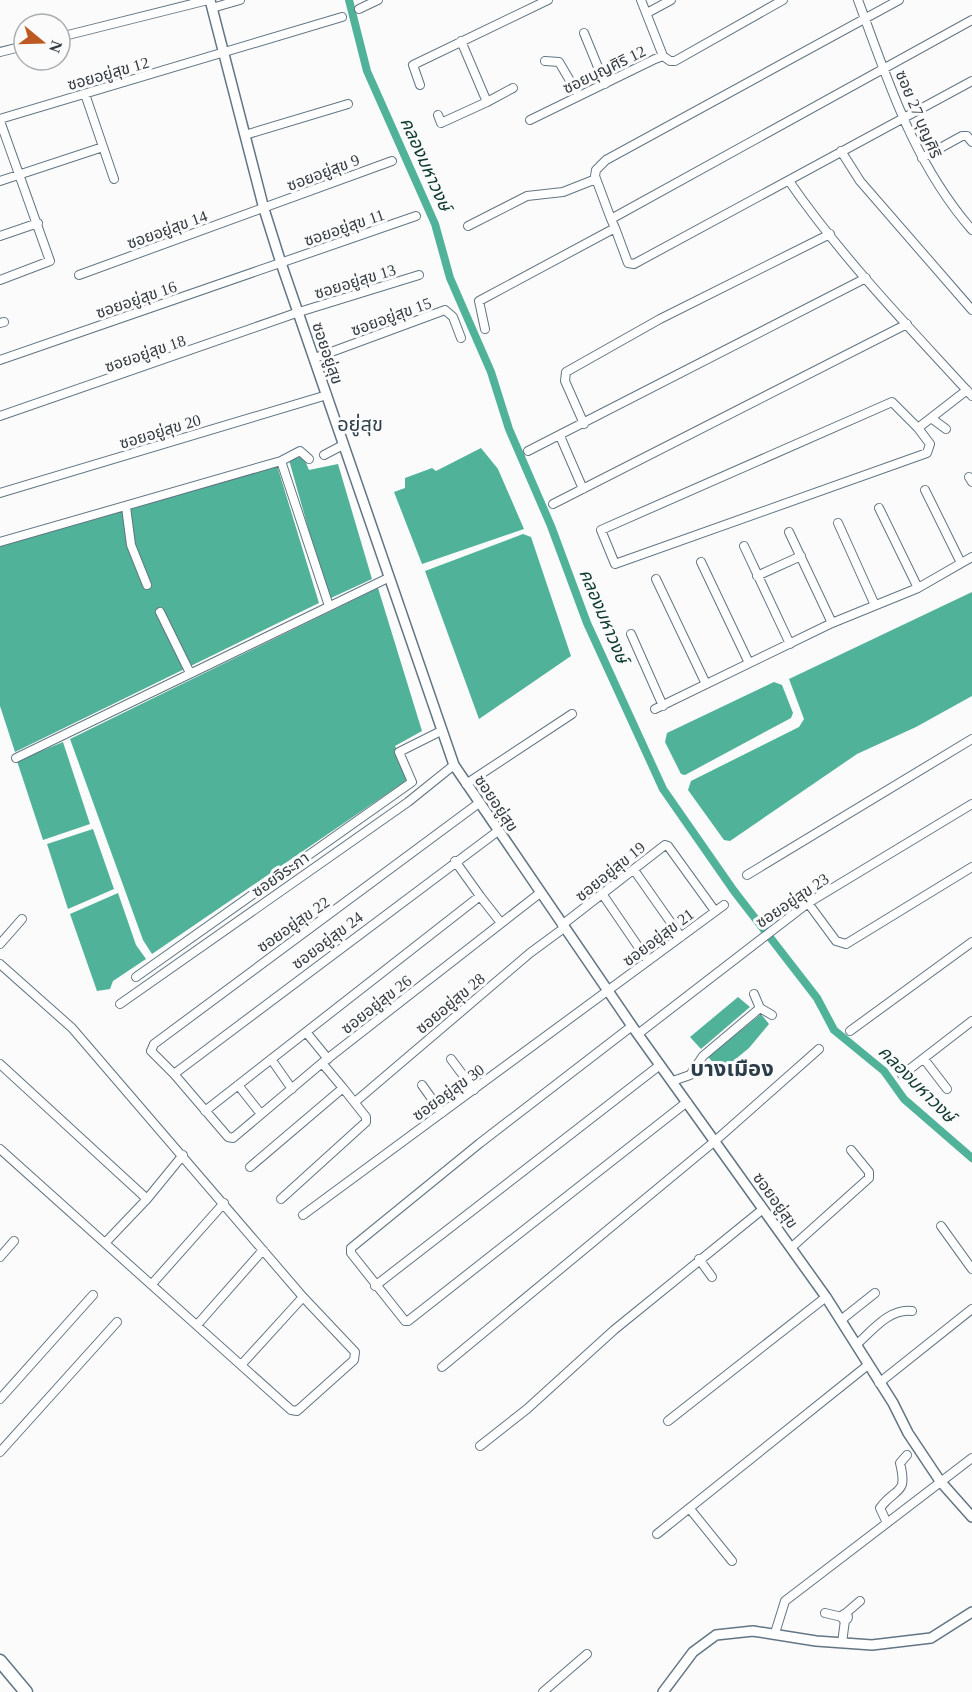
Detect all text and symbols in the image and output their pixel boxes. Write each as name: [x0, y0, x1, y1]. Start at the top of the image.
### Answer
north arrow: [12, 12, 72, 72]
text: N: [46, 38, 66, 55]
street label: ซอยบุญศิริ 12: [560, 42, 649, 98]
street label: ซอยอยู่สุข 12: [65, 54, 151, 94]
street label: ซอย 27 บุญศิริ: [891, 68, 945, 161]
water label: คลองมหาวงษ์: [396, 114, 457, 216]
street label: ซอยอยู่สุข 9: [285, 151, 362, 195]
street label: ซอยอยู่สุข 11: [302, 206, 387, 250]
street label: ซอยอยู่สุข 14: [125, 207, 210, 253]
street label: ซอยอยู่สุข 13: [312, 261, 398, 303]
street label: ซอยอยู่สุข 16: [94, 278, 179, 322]
street label: ซอยอยู่สุข 15: [349, 294, 434, 340]
street label: ซอยอยู่สุข: [308, 320, 346, 387]
street label: ซอยอยู่สุข 18: [103, 332, 188, 376]
street label: ซอยอยู่สุข 20: [117, 411, 203, 453]
district label: อยู่สุข: [337, 413, 383, 437]
water label: คลองมหาวงษ์: [575, 566, 634, 669]
street label: ซอยอยู่สุข: [471, 772, 522, 835]
street label: ซอยอยู่สุข 19: [572, 838, 649, 905]
street label: ซอยจิระภา: [249, 849, 312, 900]
street label: ซอยอยู่สุข 23: [753, 870, 832, 932]
street label: ซอยอยู่สุข 22: [254, 893, 333, 956]
street label: ซอยอยู่สุข 21: [620, 905, 698, 970]
street label: ซอยอยู่สุข 24: [289, 908, 367, 973]
street label: ซอยอยู่สุข 28: [413, 970, 489, 1038]
street label: ซอยอยู่สุข 26: [338, 972, 415, 1038]
water label: คลองมหาวงษ์: [874, 1041, 961, 1128]
district label: บางเมือง: [690, 1056, 774, 1081]
street label: ซอยอยู่สุข 30: [409, 1061, 488, 1125]
street label: ซอยอยู่สุข: [749, 1169, 801, 1232]

